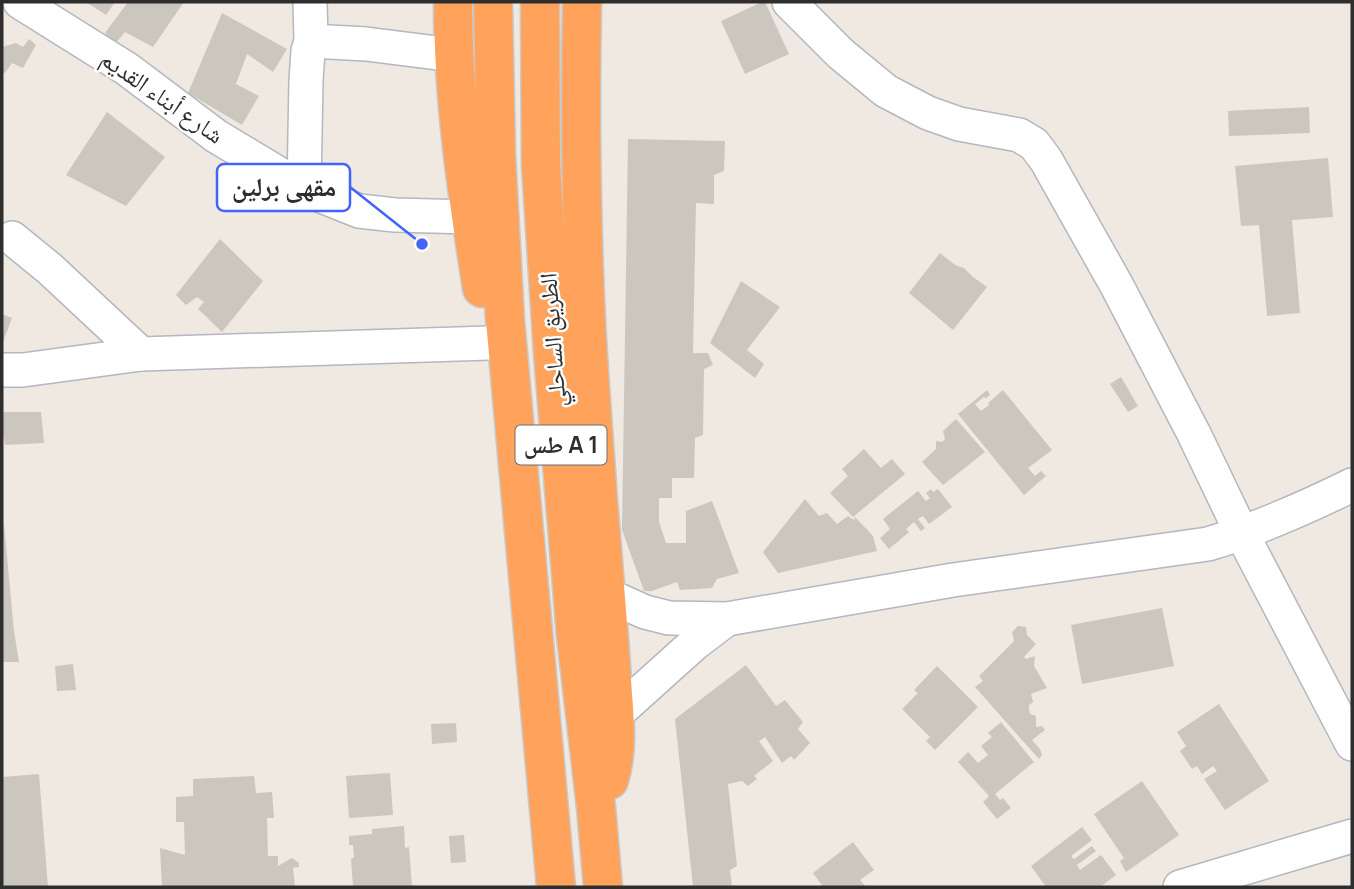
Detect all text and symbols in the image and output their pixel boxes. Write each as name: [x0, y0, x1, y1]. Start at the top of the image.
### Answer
street label: شارع أبناء القديم: [94, 41, 231, 151]
callout: مقهى برلين: [217, 164, 350, 211]
text: مقهى برلين: [232, 168, 336, 204]
street label: الطريق الساحلي: [530, 272, 577, 408]
road number: طس A 1: [516, 426, 606, 464]

